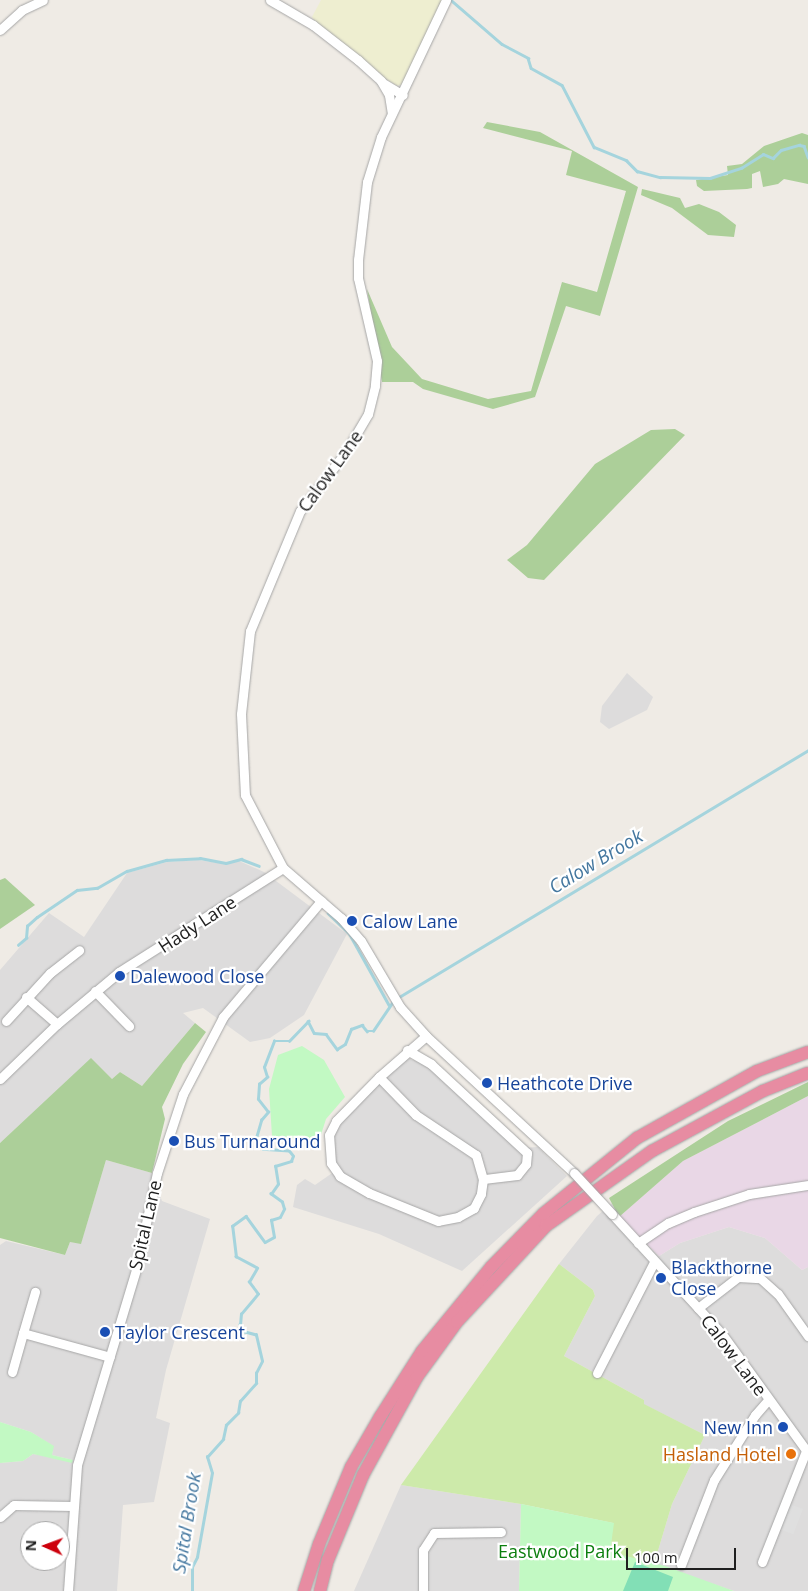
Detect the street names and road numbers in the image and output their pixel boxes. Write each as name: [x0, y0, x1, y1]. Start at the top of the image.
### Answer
street label: Calow Lane: [293, 426, 367, 516]
street label: Hady Lane: [154, 891, 240, 957]
street label: Spital Lane: [124, 1178, 166, 1272]
street label: Calow Lane: [697, 1310, 771, 1400]

